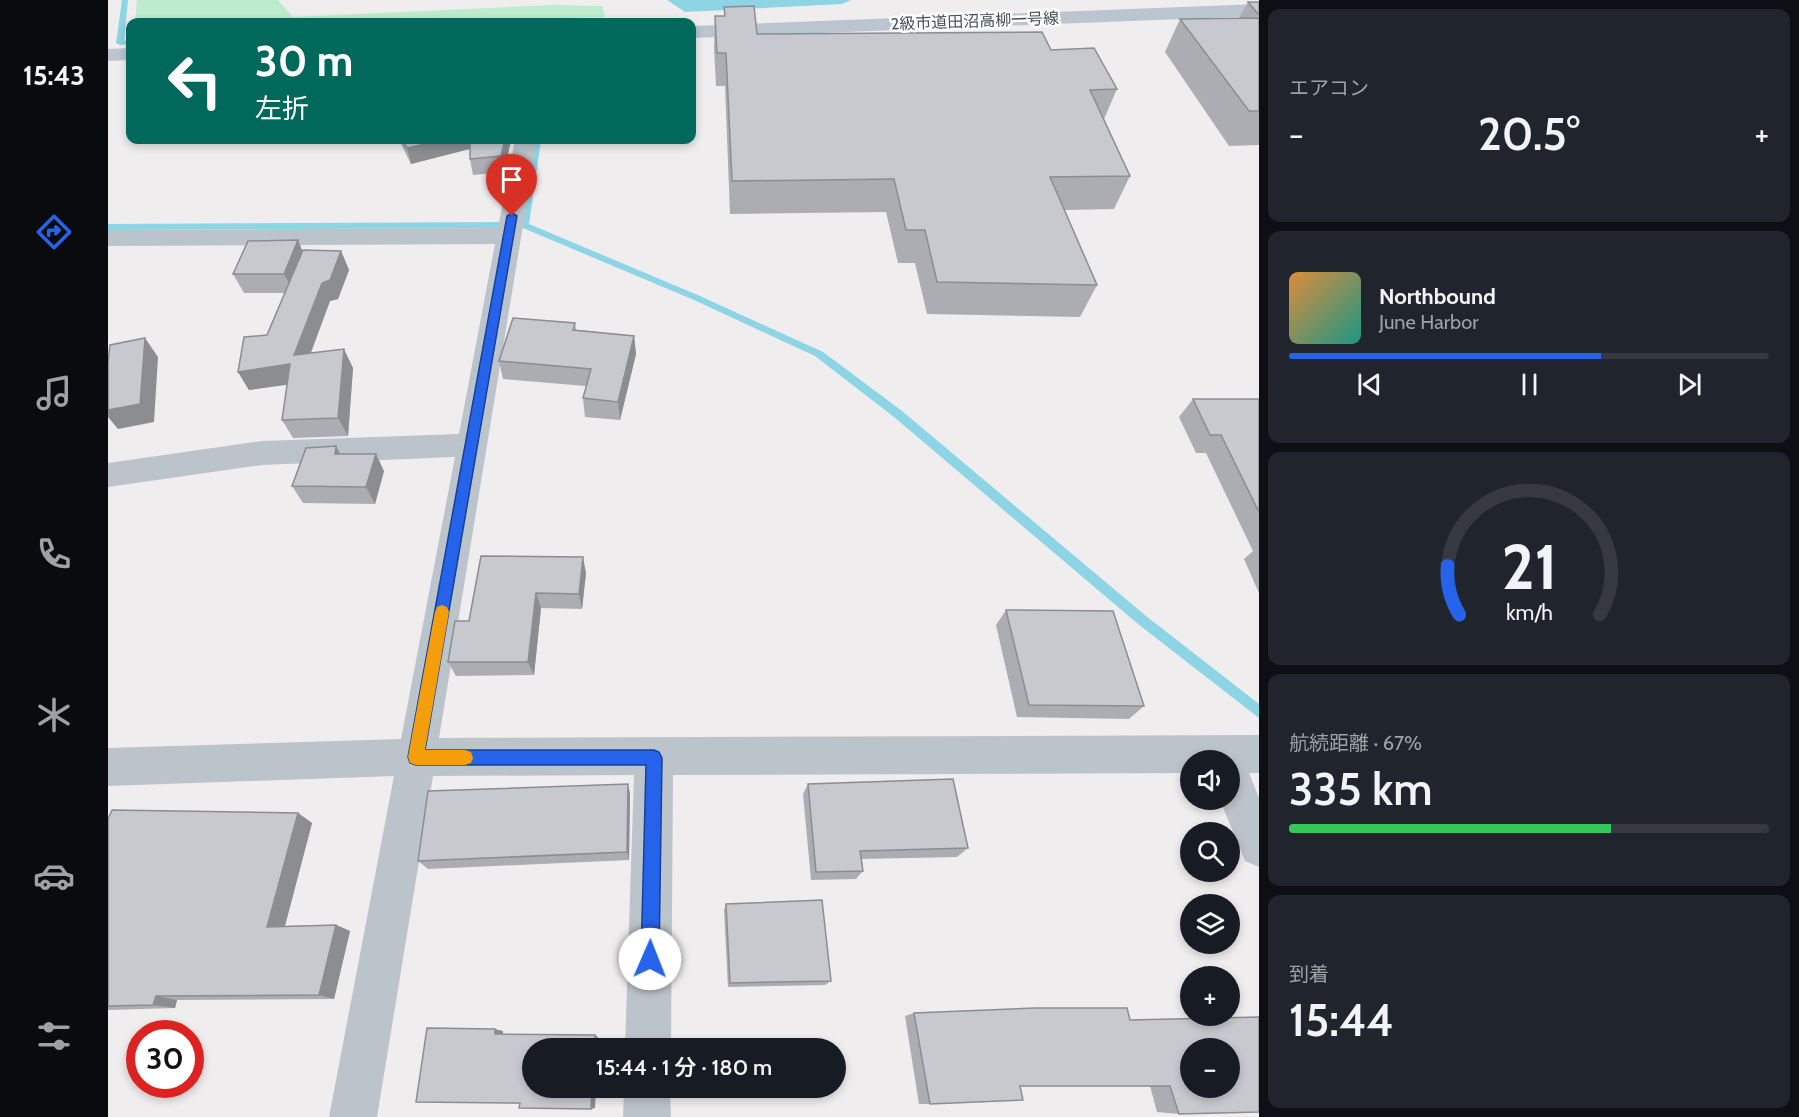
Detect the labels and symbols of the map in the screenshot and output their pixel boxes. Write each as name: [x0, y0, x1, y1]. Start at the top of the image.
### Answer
street label: 2級市道田沼高柳一号線: [891, 9, 1059, 33]
pin: [486, 154, 537, 216]
position arrow: [618, 927, 682, 991]
speed limit sign: 30: [126, 1020, 204, 1098]

